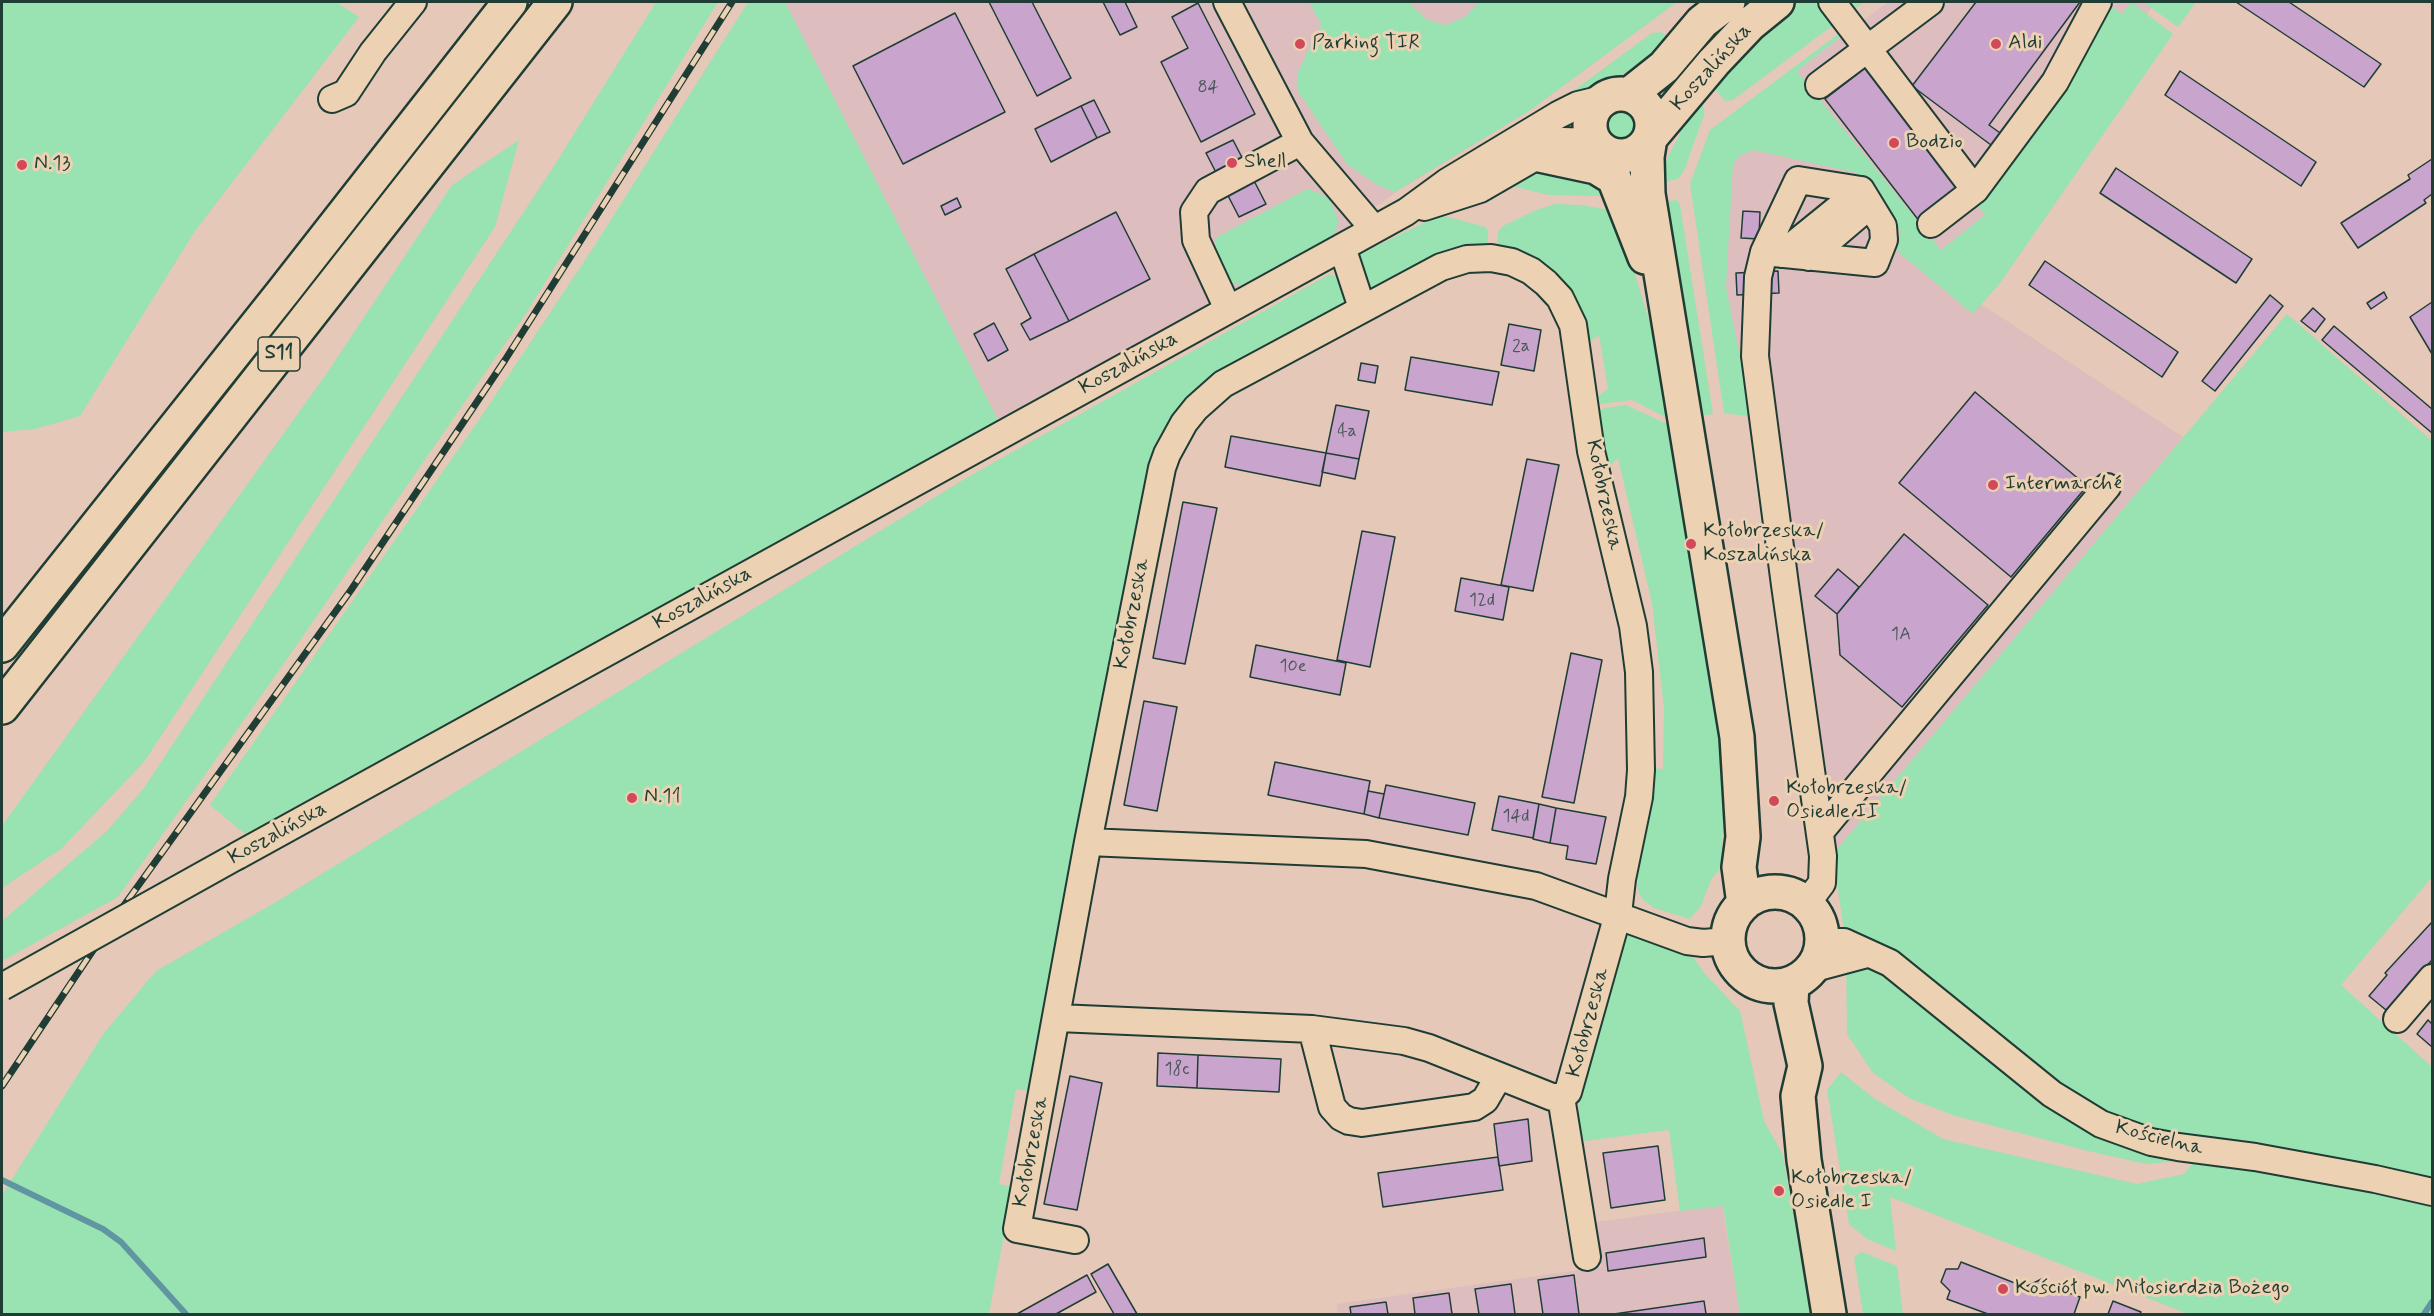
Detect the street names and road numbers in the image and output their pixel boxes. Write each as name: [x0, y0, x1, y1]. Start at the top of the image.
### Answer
street label: Koszalińska: [1666, 19, 1758, 117]
street label: Koszalińska: [1075, 327, 1183, 401]
road number: S11: [258, 337, 300, 371]
street label: Kołobrzeska: [1579, 437, 1627, 553]
street label: Kołobrzeska: [1110, 556, 1156, 672]
street label: Koszalińska: [649, 562, 757, 636]
street label: Koszalińska: [224, 797, 332, 871]
street label: Kołobrzeska: [1562, 966, 1616, 1080]
street label: Kołobrzeska: [1009, 1094, 1055, 1210]
street label: Kościelna: [2113, 1116, 2205, 1162]

